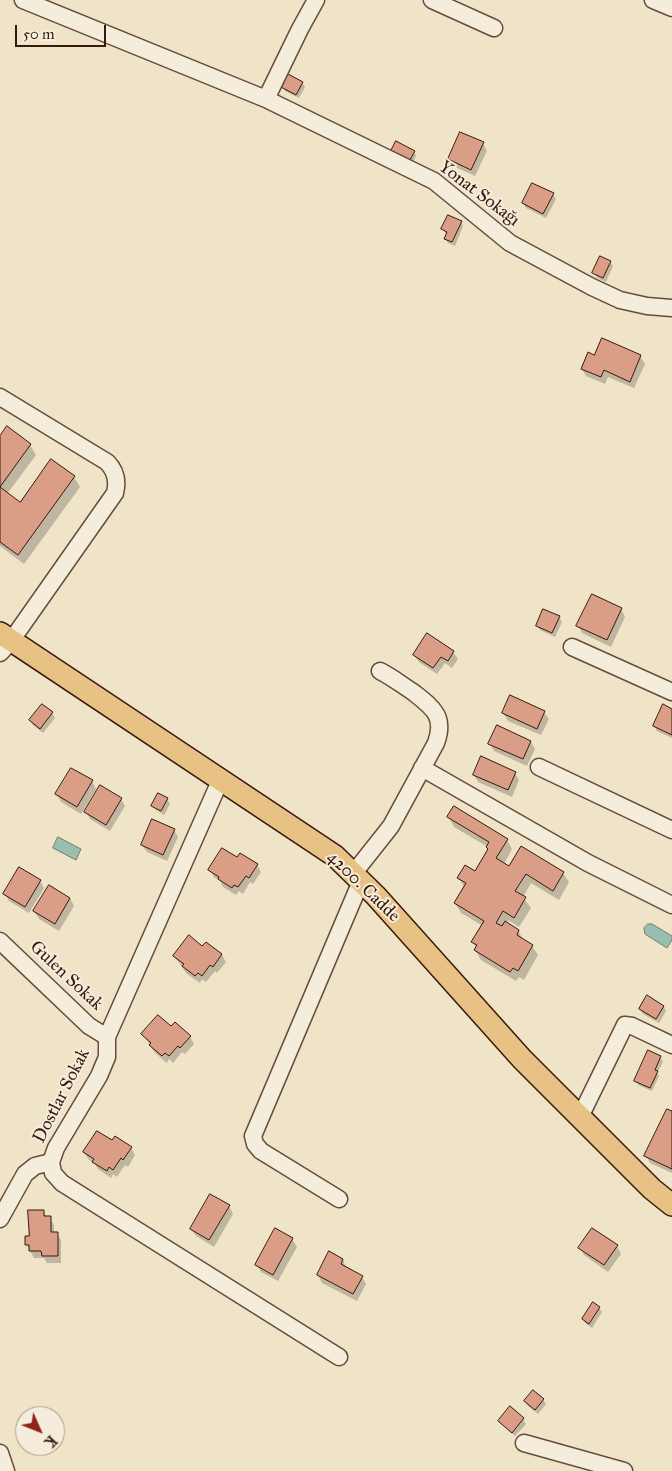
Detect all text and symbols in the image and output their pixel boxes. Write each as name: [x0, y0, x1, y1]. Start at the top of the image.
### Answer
scale bar: [18, 15, 109, 47]
text: 50 m: [23, 25, 55, 43]
street label: Yonat Sokağı: [434, 157, 524, 231]
street label: 4200. Cadde: [322, 847, 404, 927]
street label: Gulen Sokak: [25, 937, 107, 1015]
street label: Dostlar Sokak: [29, 1045, 95, 1147]
north arrow: [15, 1406, 65, 1456]
text: K: [41, 1432, 60, 1451]

